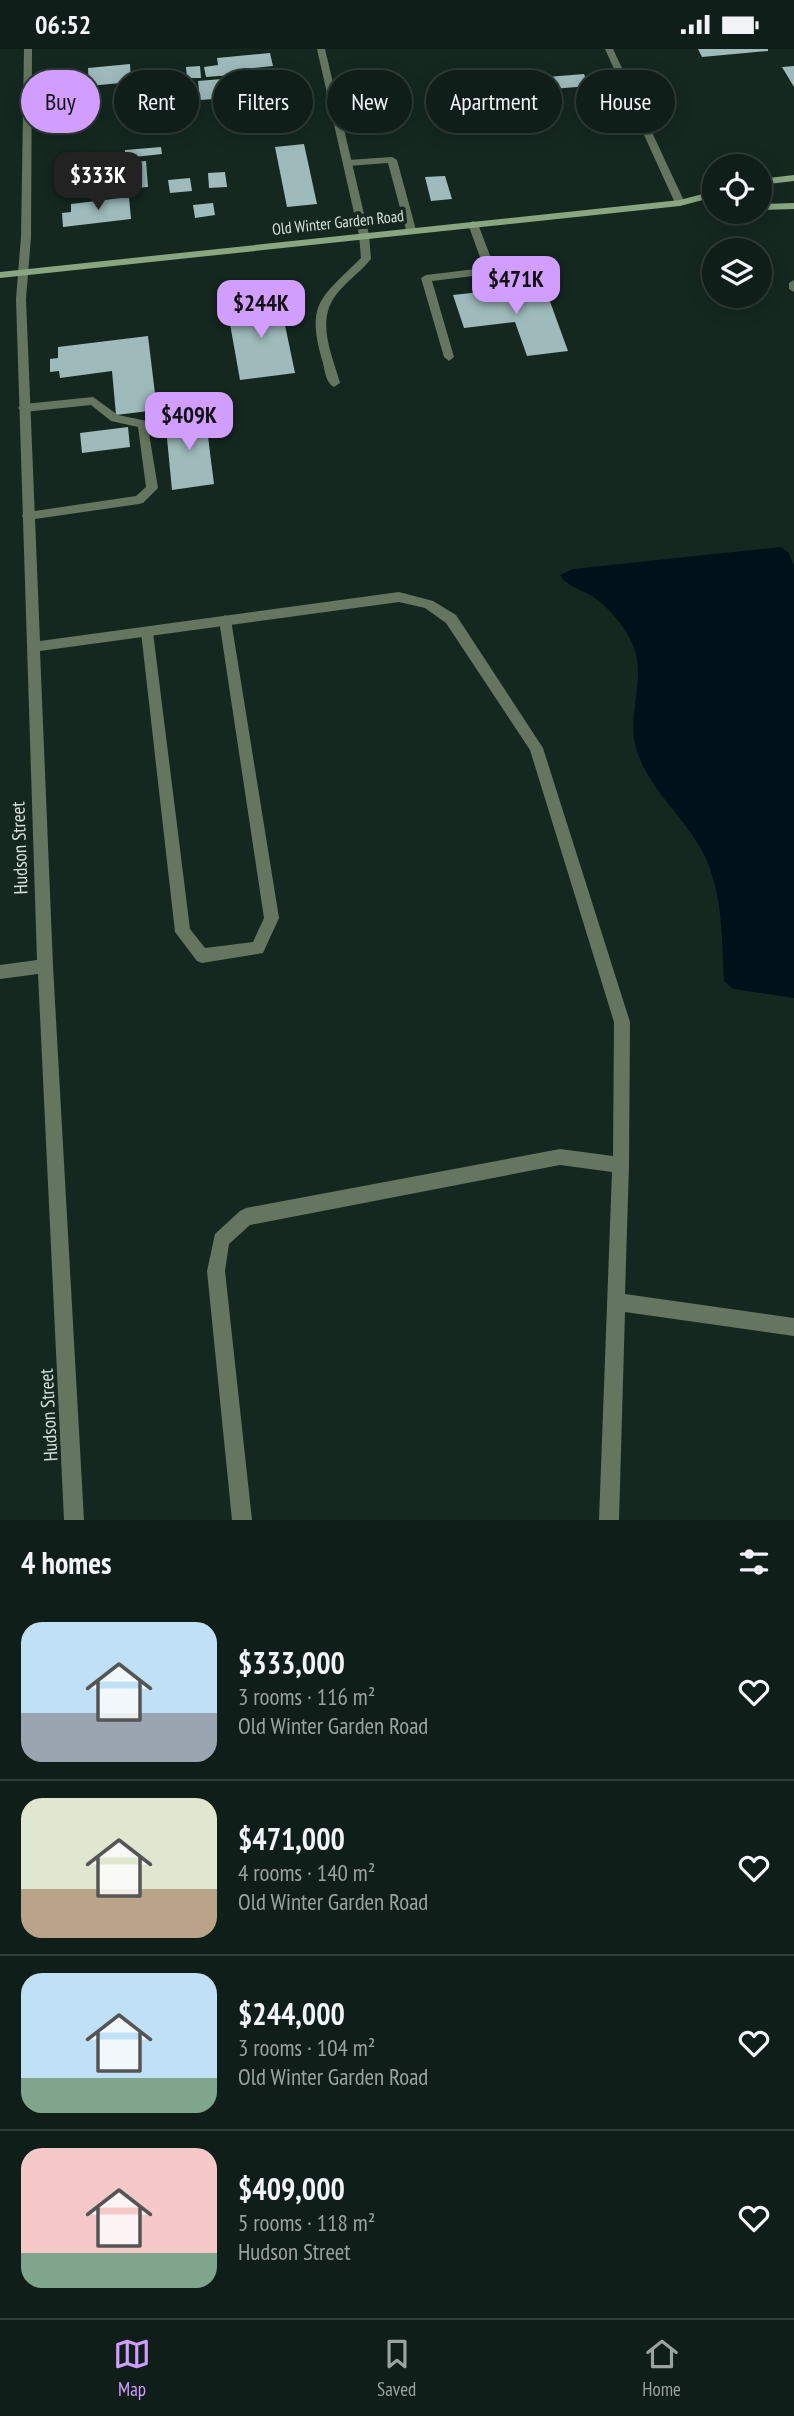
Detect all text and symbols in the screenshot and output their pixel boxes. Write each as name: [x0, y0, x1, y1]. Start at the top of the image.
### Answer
text: 06:52: [35, 8, 91, 41]
chip: Buy: [21, 70, 100, 133]
chip: Rent: [114, 70, 199, 133]
chip: Filters: [213, 70, 313, 133]
chip: New: [327, 70, 412, 133]
chip: Apartment: [426, 70, 562, 133]
chip: House: [576, 70, 675, 133]
pin: $333K: [49, 153, 147, 212]
map controls: [702, 154, 772, 308]
button: locate: [702, 154, 772, 224]
text: $333K: [70, 160, 126, 189]
street label: Old Winter Garden Road: [271, 205, 405, 239]
button: layers: [702, 238, 772, 308]
pin: $471K: [467, 257, 565, 316]
text: $471K: [488, 264, 544, 293]
pin: $244K: [212, 281, 310, 340]
text: $244K: [233, 288, 289, 317]
pin: $409K: [140, 393, 238, 452]
text: $409K: [161, 400, 217, 429]
street label: Hudson Street: [5, 800, 33, 895]
street label: Hudson Street: [34, 1367, 62, 1462]
text: 4 homes: [21, 1543, 112, 1582]
icon: filters: [735, 1543, 773, 1581]
text: $333,000: [238, 1643, 345, 1682]
icon: home: [77, 1650, 161, 1734]
icon: heart: [735, 1673, 773, 1711]
text: 3 rooms · 116 m²: [238, 1682, 375, 1711]
text: Old Winter Garden Road: [238, 1711, 428, 1740]
text: $471,000: [238, 1819, 345, 1858]
icon: home: [77, 1826, 161, 1910]
icon: heart: [735, 1849, 773, 1887]
text: 4 rooms · 140 m²: [238, 1858, 375, 1887]
text: Old Winter Garden Road: [238, 1887, 428, 1916]
text: $244,000: [238, 1994, 345, 2033]
icon: home: [77, 2001, 161, 2085]
icon: heart: [735, 2024, 773, 2062]
text: 3 rooms · 104 m²: [238, 2033, 375, 2062]
text: Old Winter Garden Road: [238, 2062, 428, 2091]
text: $409,000: [238, 2169, 345, 2208]
icon: home: [77, 2176, 161, 2260]
icon: heart: [735, 2199, 773, 2237]
text: 5 rooms · 118 m²: [238, 2208, 375, 2237]
text: Hudson Street: [238, 2237, 351, 2266]
tab: Map: [113, 2335, 151, 2401]
tab: Saved: [377, 2335, 416, 2401]
tab: Home: [642, 2335, 681, 2401]

